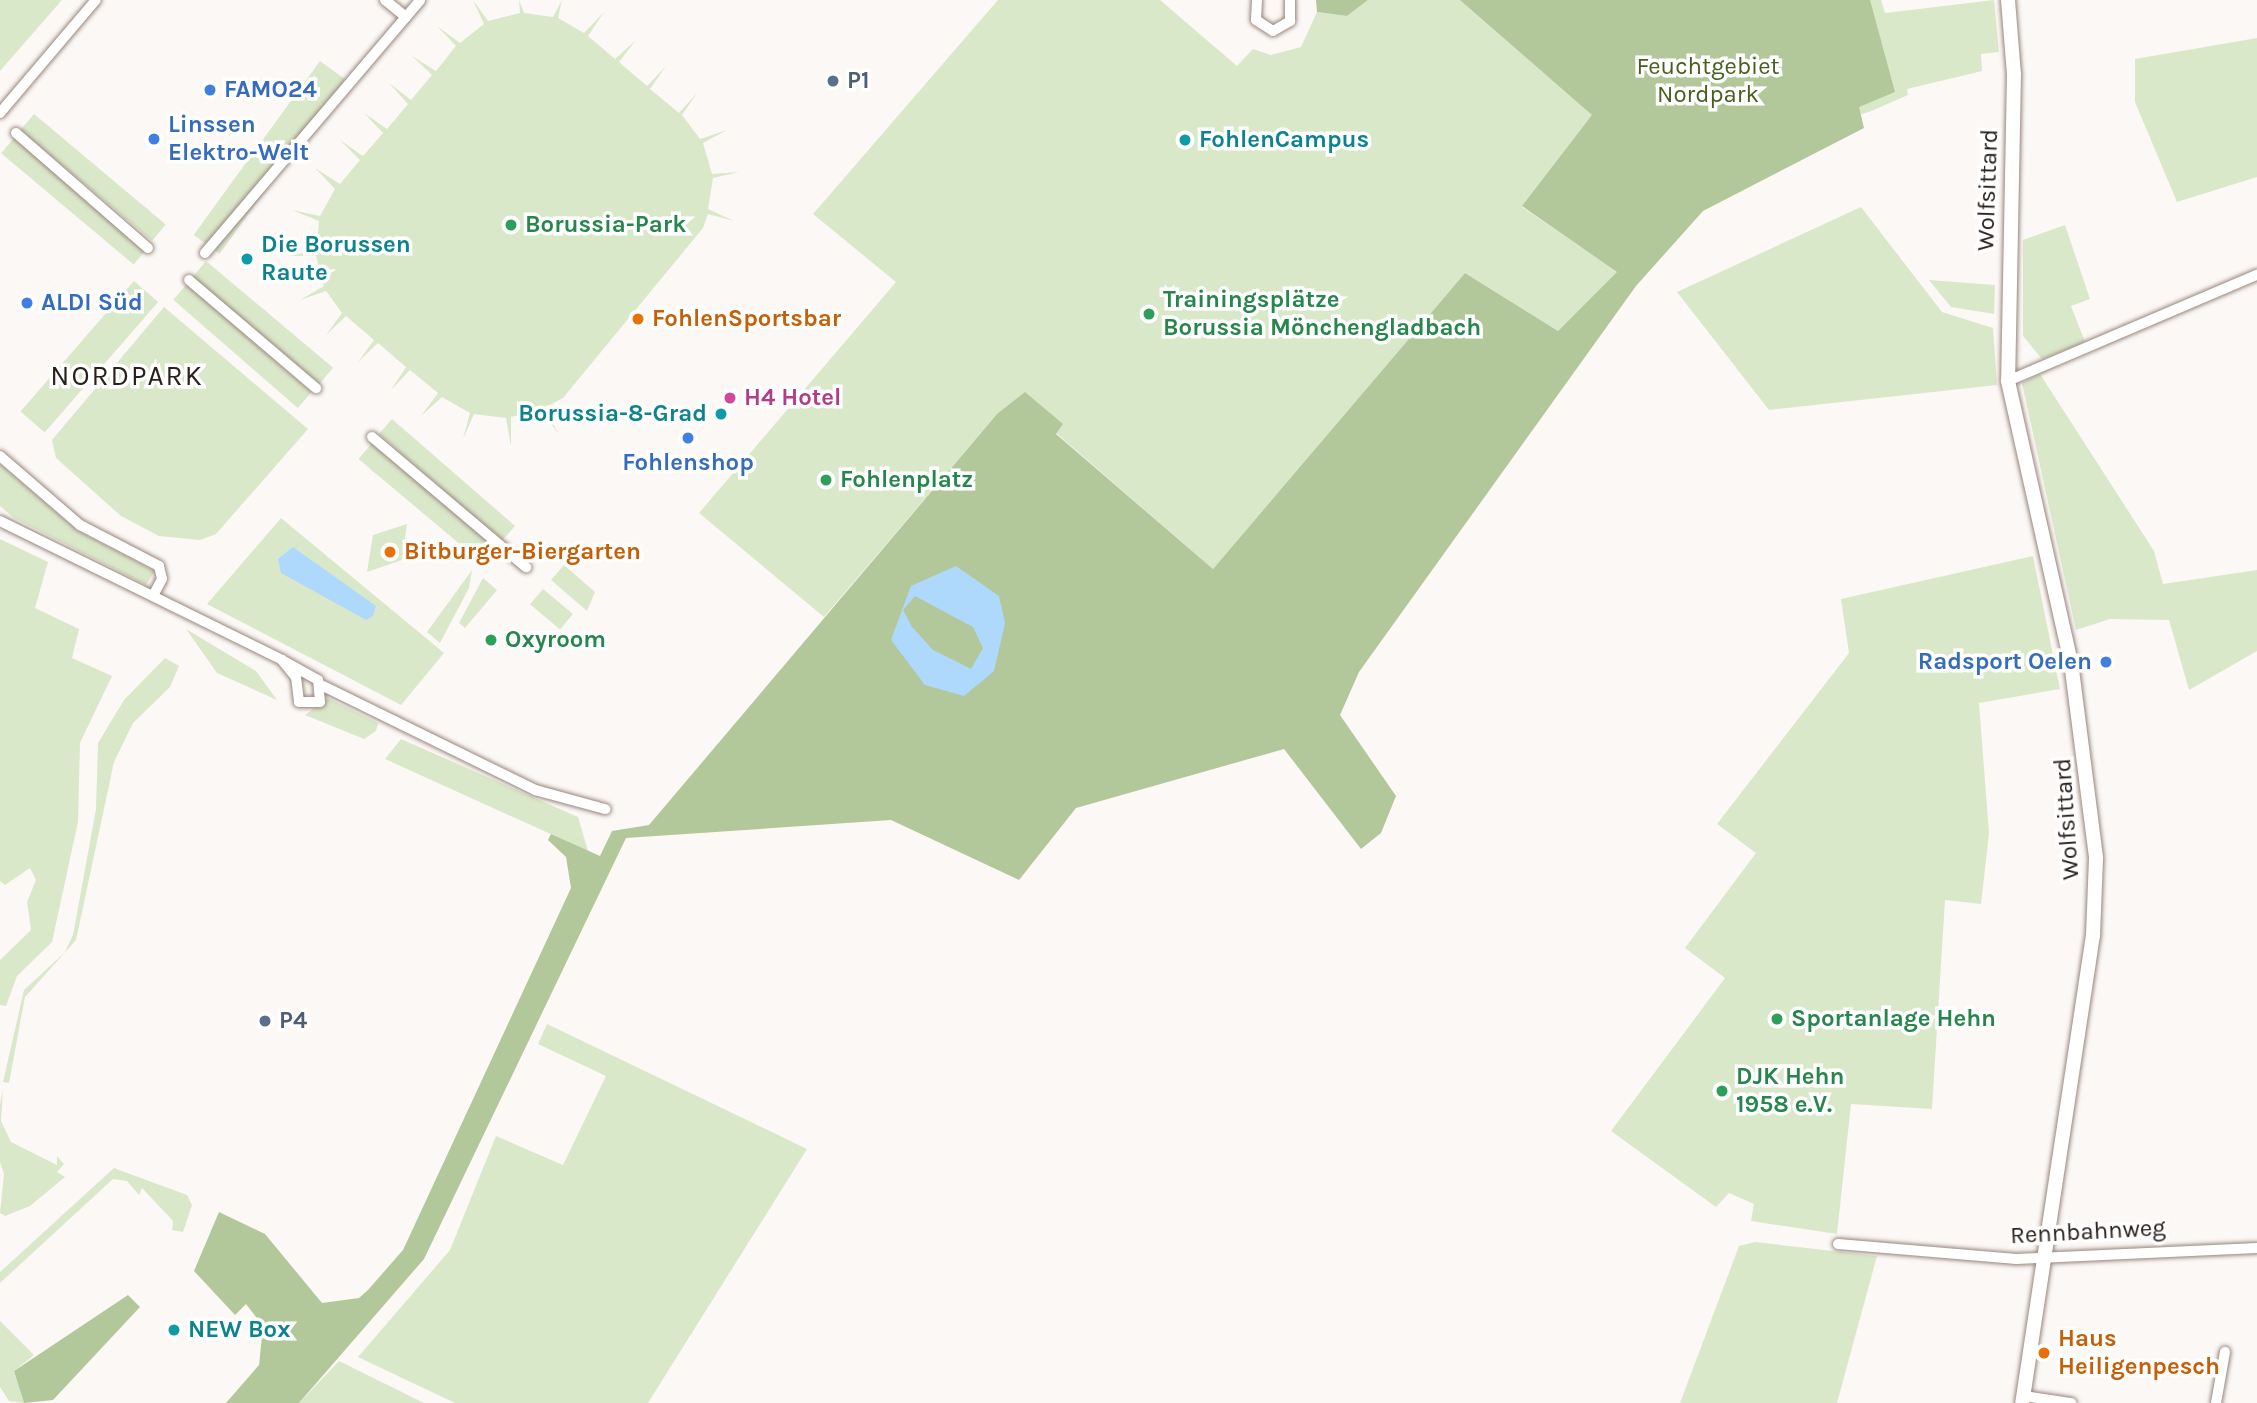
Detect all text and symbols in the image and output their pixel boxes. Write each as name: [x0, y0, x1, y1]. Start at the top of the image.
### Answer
park label: Feuchtgebiet Nordpark: [1636, 53, 1780, 109]
place label: P1: [847, 67, 869, 95]
marker: P1: [825, 73, 841, 89]
place label: FAMO24: [224, 76, 317, 104]
marker: FAMO24: [202, 82, 218, 98]
place label: Linssen Elektro-Welt: [168, 111, 309, 167]
place label: FohlenCampus: [1199, 126, 1369, 154]
street label: Wolfsittard: [1971, 128, 2005, 252]
marker: Linssen Elektro-Welt: [146, 131, 162, 147]
marker: FohlenCampus: [1177, 132, 1193, 148]
place label: Borussia-Park: [525, 211, 686, 239]
marker: Borussia-Park: [503, 217, 519, 233]
place label: Die Borussen Raute: [261, 231, 411, 287]
marker: Die Borussen Raute: [239, 251, 255, 267]
place label: Trainingsplätze Borussia Mönchengladbach: [1163, 286, 1481, 342]
place label: ALDI Süd: [41, 289, 143, 317]
marker: ALDI Süd: [19, 295, 35, 311]
place label: FohlenSportsbar: [652, 305, 841, 333]
marker: Trainingsplätze Borussia Mönchengladbach: [1141, 306, 1157, 322]
marker: FohlenSportsbar: [630, 311, 646, 327]
district label: NORDPARK: [51, 359, 203, 393]
place label: H4 Hotel: [744, 384, 841, 412]
marker: H4 Hotel: [722, 390, 738, 406]
place label: Borussia-8-Grad: [518, 400, 707, 428]
marker: Borussia-8-Grad: [713, 406, 729, 422]
marker: Fohlenshop: [680, 430, 696, 446]
place label: Fohlenshop: [622, 449, 754, 477]
place label: Fohlenplatz: [840, 466, 973, 494]
marker: Fohlenplatz: [818, 472, 834, 488]
place label: Bitburger-Biergarten: [404, 538, 641, 566]
marker: Bitburger-Biergarten: [382, 544, 398, 560]
place label: Oxyroom: [505, 626, 606, 654]
marker: Oxyroom: [483, 632, 499, 648]
place label: Radsport Oelen: [1918, 648, 2092, 676]
marker: Radsport Oelen: [2098, 654, 2114, 670]
street label: Wolfsittard: [2048, 757, 2086, 881]
place label: Sportanlage Hehn: [1791, 1005, 1996, 1033]
place label: P4: [279, 1007, 307, 1035]
marker: Sportanlage Hehn: [1769, 1011, 1785, 1027]
marker: P4: [257, 1013, 273, 1029]
place label: DJK Hehn 1958 e.V.: [1736, 1063, 1844, 1119]
marker: DJK Hehn 1958 e.V.: [1714, 1083, 1730, 1099]
street label: Rennbahnweg: [2010, 1214, 2166, 1250]
place label: NEW Box: [188, 1316, 290, 1344]
marker: NEW Box: [166, 1322, 182, 1338]
place label: Haus Heiligenpesch: [2058, 1325, 2220, 1381]
marker: Haus Heiligenpesch: [2036, 1345, 2052, 1361]

